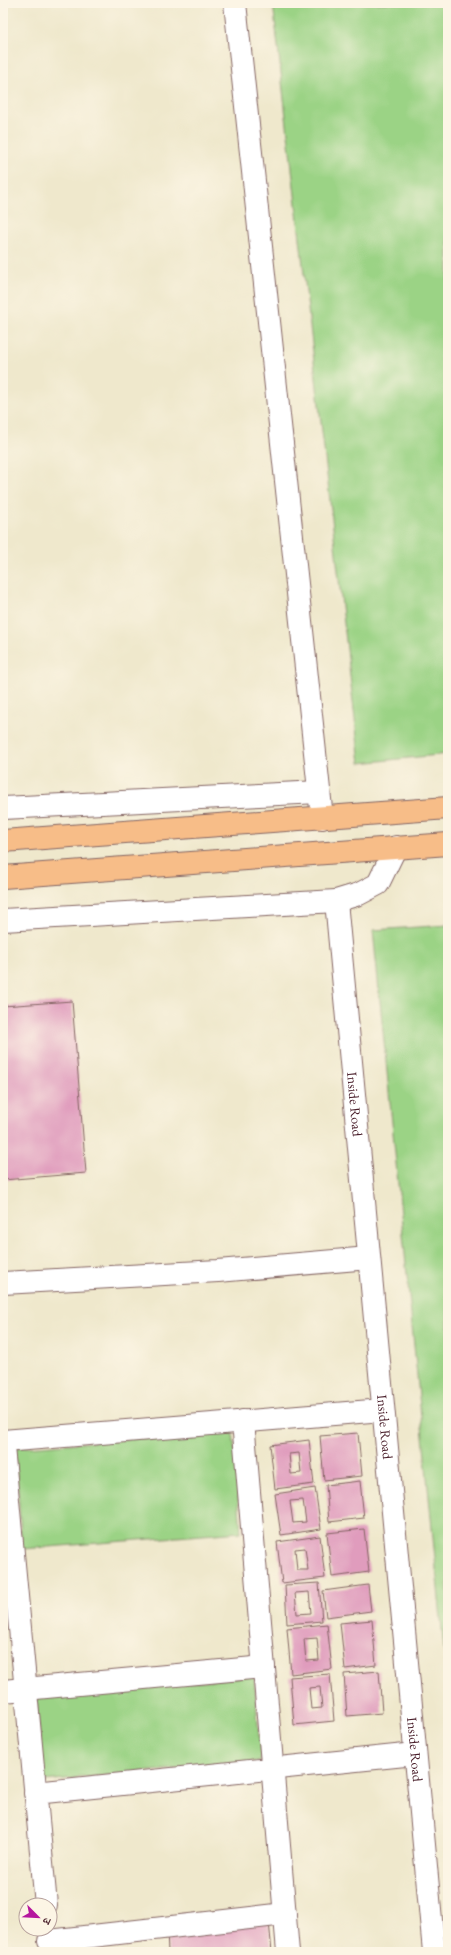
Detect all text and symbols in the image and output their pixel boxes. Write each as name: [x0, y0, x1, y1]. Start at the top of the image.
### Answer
street label: Inside Road: [343, 1071, 367, 1138]
street label: Inside Road: [373, 1394, 397, 1461]
street label: Inside Road: [403, 1716, 427, 1783]
north arrow: [18, 1897, 58, 1937]
text: उ: [39, 1915, 55, 1928]

